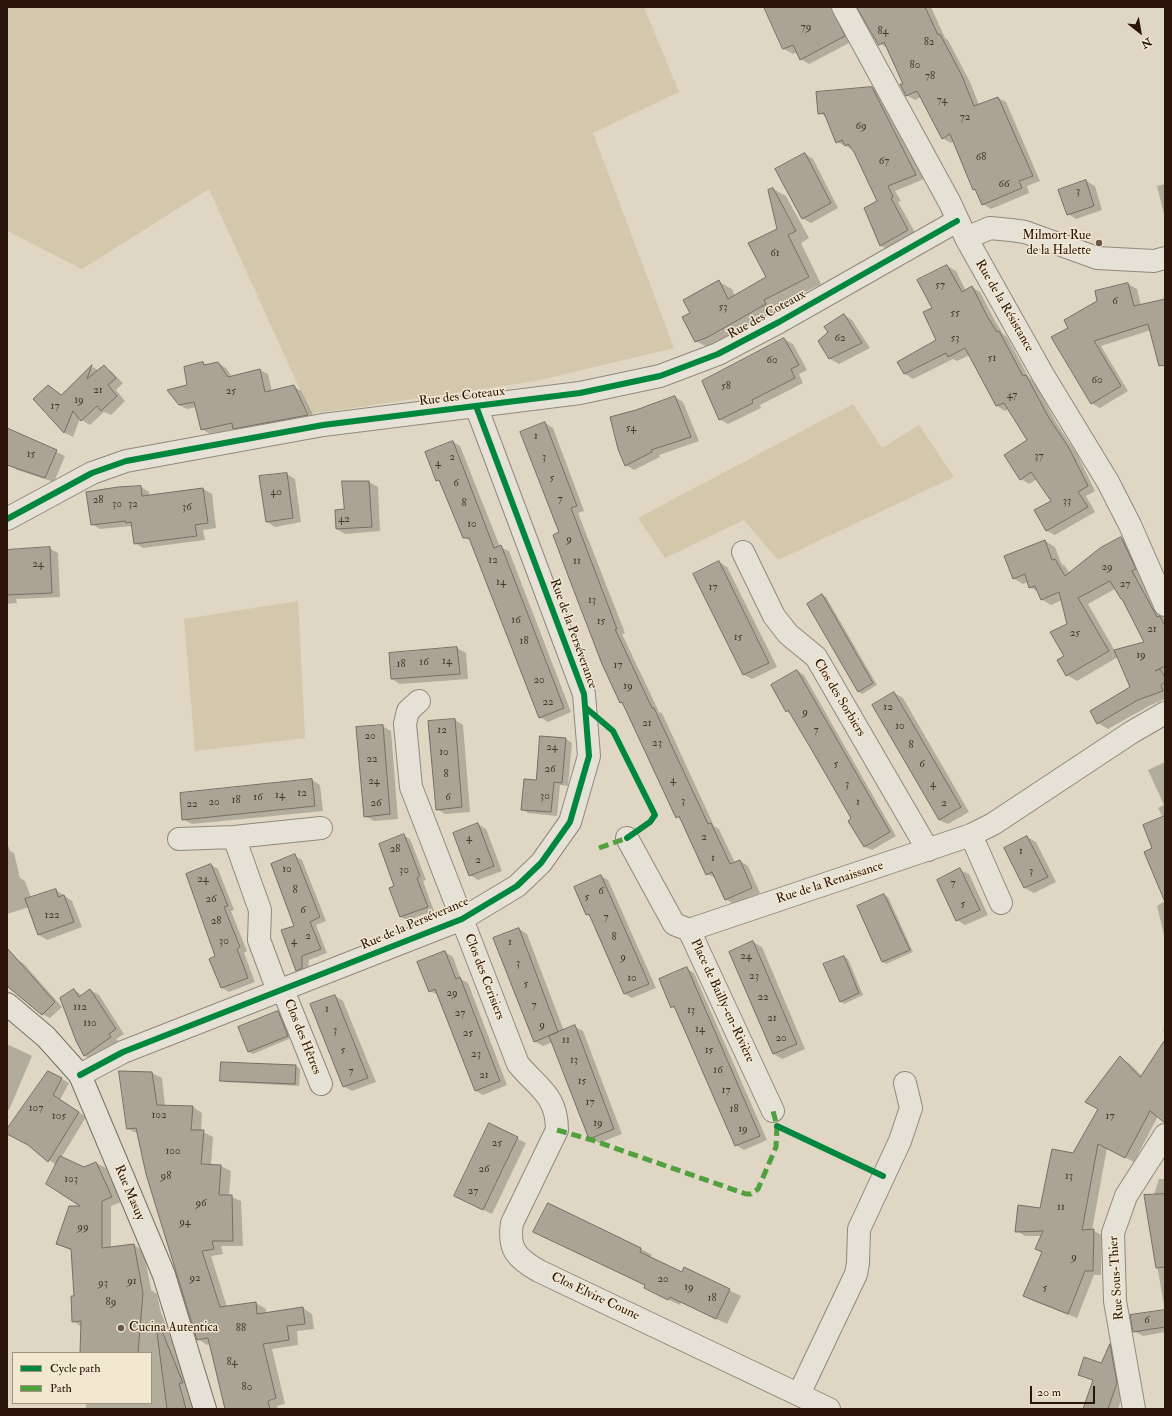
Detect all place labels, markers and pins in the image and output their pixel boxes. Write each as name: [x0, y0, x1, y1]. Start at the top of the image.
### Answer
place label: Milmort Rue de la Halette: [1022, 228, 1091, 259]
marker: Milmort Rue de la Halette: [1094, 238, 1104, 248]
place label: Cucina Autentica: [129, 1320, 218, 1336]
marker: Cucina Autentica: [116, 1323, 126, 1333]

